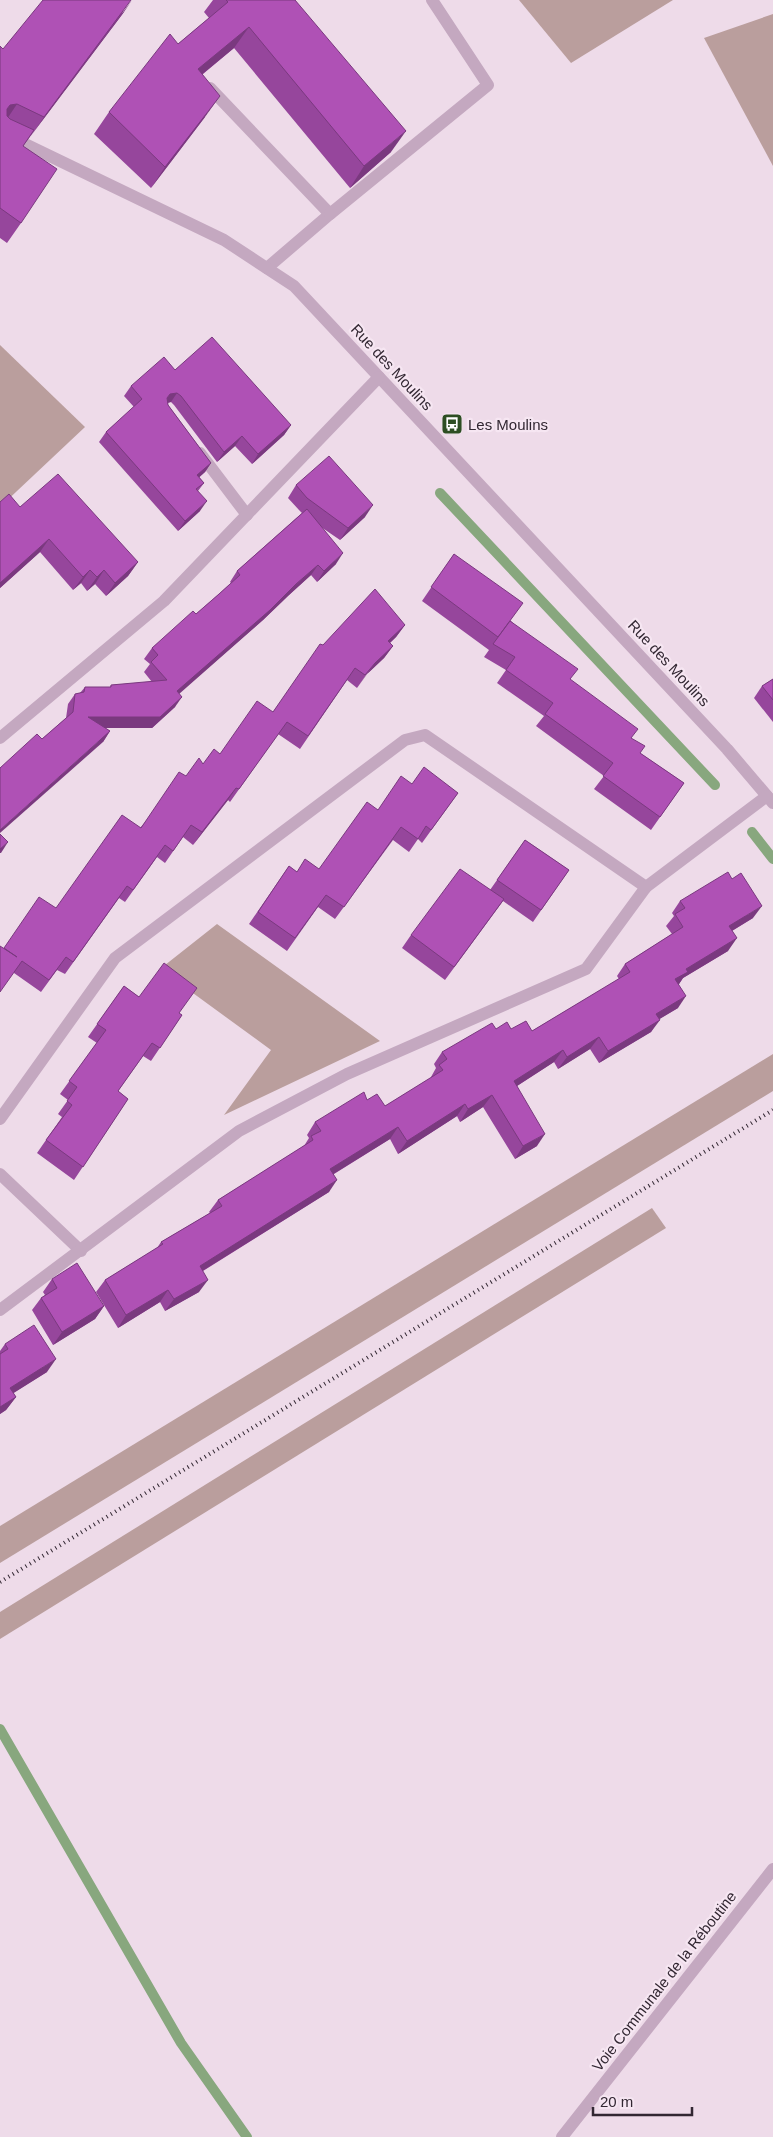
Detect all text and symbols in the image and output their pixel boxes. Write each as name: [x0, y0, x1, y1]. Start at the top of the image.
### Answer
street label: Rue des Moulins: [348, 320, 436, 414]
bus stop icon: Les Moulins: [440, 412, 464, 436]
place label: Les Moulins: [468, 416, 548, 433]
street label: Rue des Moulins: [625, 616, 713, 710]
street label: Voie Communale de la Réboutine: [589, 1888, 739, 2074]
scale bar: [593, 2084, 692, 2116]
text: 20 m: [600, 2093, 633, 2110]

